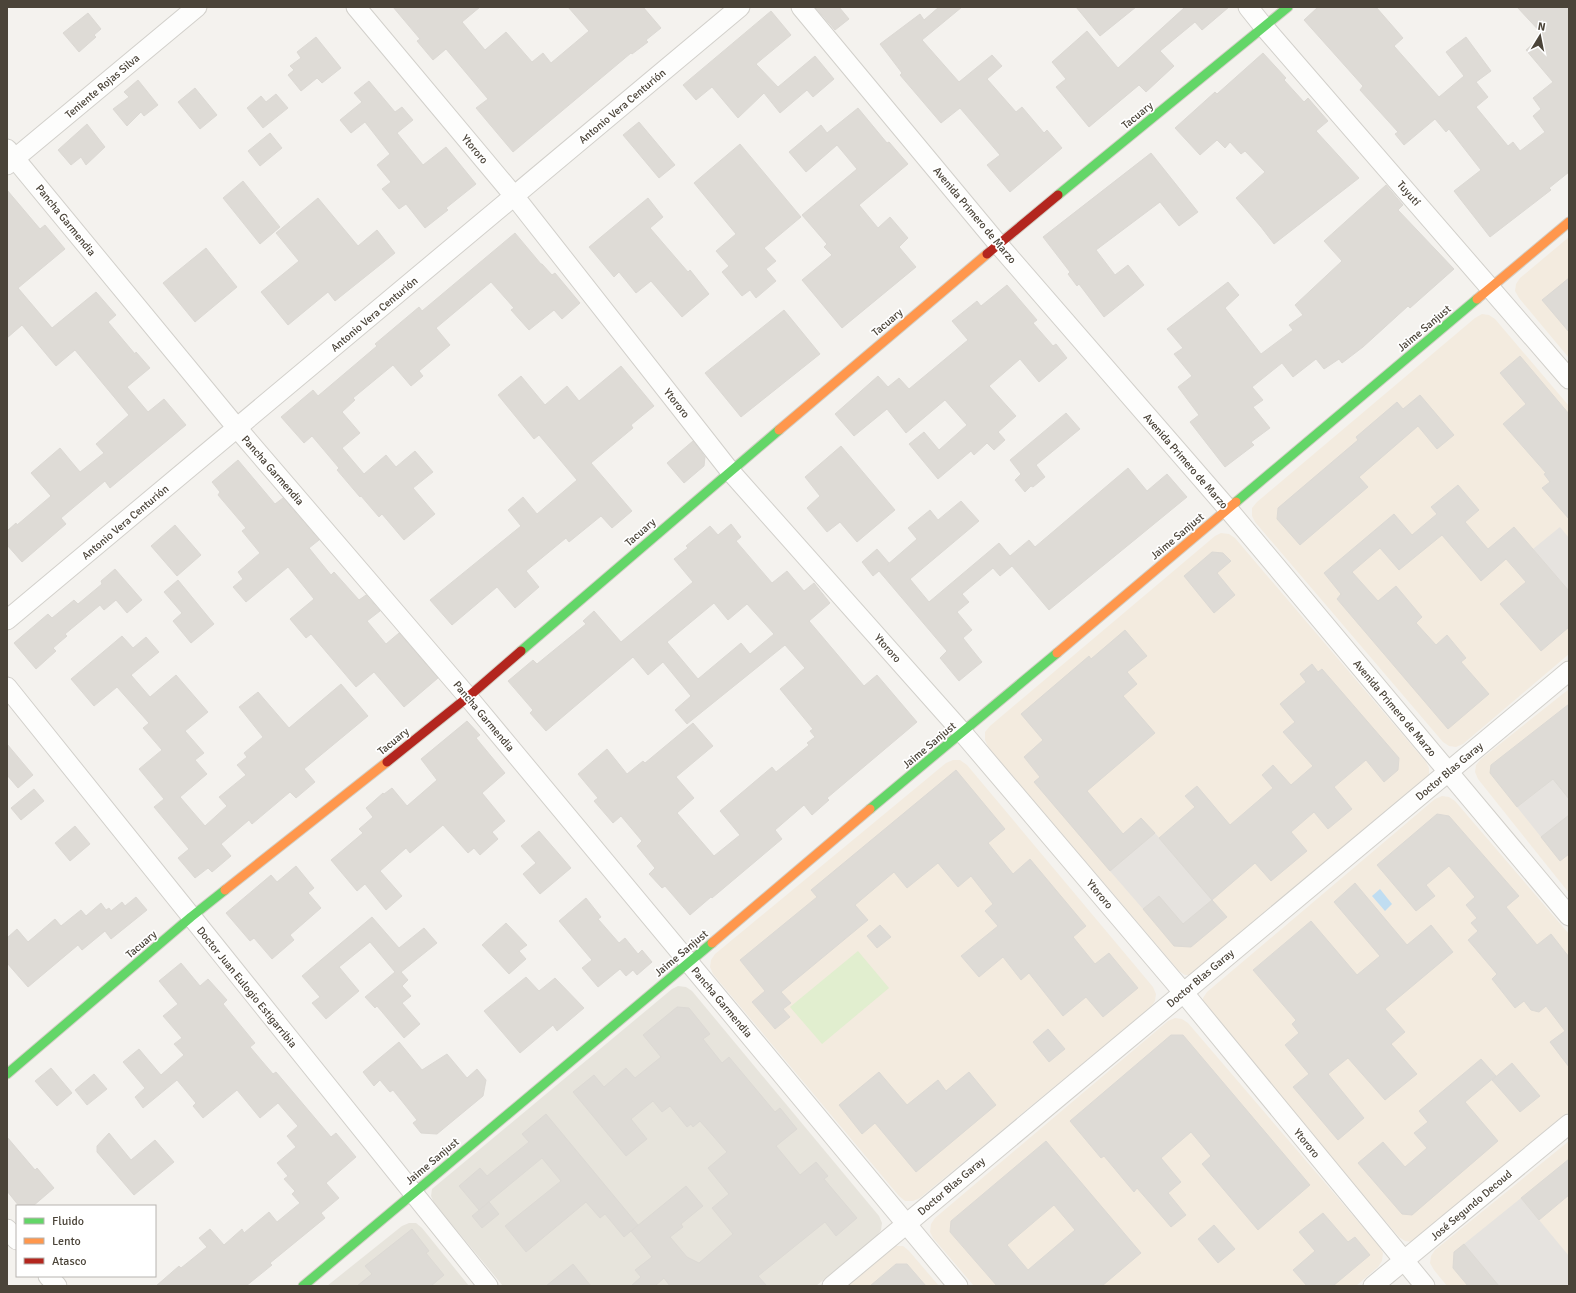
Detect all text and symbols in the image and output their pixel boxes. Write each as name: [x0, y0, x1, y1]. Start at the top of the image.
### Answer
north arrow: [1520, 16, 1560, 56]
text: N: [1537, 20, 1547, 34]
street label: Teniente Rojas Silva: [63, 51, 142, 121]
street label: Antonio Vera Centurión: [576, 66, 668, 147]
street label: Tacuary: [1119, 98, 1156, 132]
street label: Ytororo: [459, 132, 491, 167]
street label: Avenida Primero de Marzo: [930, 164, 1019, 266]
street label: Tuyutí: [1394, 178, 1423, 208]
street label: Pancha Garmendia: [33, 182, 99, 259]
street label: Antonio Vera Centurión: [328, 274, 420, 355]
street label: Jaime Sanjust: [1395, 302, 1454, 354]
street label: Tacuary: [869, 305, 906, 339]
street label: Ytororo: [661, 386, 692, 421]
street label: Avenida Primero de Marzo: [1141, 411, 1231, 512]
street label: Pancha Garmendia: [239, 433, 307, 508]
street label: Antonio Vera Centurión: [79, 482, 171, 563]
street label: Jaime Sanjust: [1148, 510, 1207, 562]
street label: Tacuary: [622, 515, 659, 549]
street label: Ytororo: [871, 631, 904, 666]
street label: Avenida Primero de Marzo: [1350, 657, 1439, 759]
street label: Pancha Garmendia: [450, 678, 517, 755]
street label: Jaime Sanjust: [900, 719, 959, 771]
street label: Tacuary: [375, 724, 412, 758]
street label: Doctor Blas Garay: [1413, 739, 1486, 803]
street label: Ytororo: [1084, 877, 1116, 912]
street label: Doctor Juan Eulogio Estigarribia: [194, 924, 300, 1051]
street label: Tacuary: [123, 927, 160, 961]
street label: Jaime Sanjust: [652, 927, 711, 979]
street label: Doctor Blas Garay: [1164, 946, 1237, 1010]
street label: Pancha Garmendia: [688, 964, 755, 1041]
street label: Ytororo: [1291, 1126, 1323, 1161]
street label: Jaime Sanjust: [403, 1135, 462, 1187]
street label: Doctor Blas Garay: [915, 1154, 988, 1218]
street label: José Segundo Decoud: [1428, 1167, 1515, 1243]
legend: [16, 1205, 156, 1277]
text: Fluido: [52, 1214, 84, 1229]
text: Lento: [52, 1234, 81, 1249]
text: Atasco: [52, 1254, 87, 1269]

